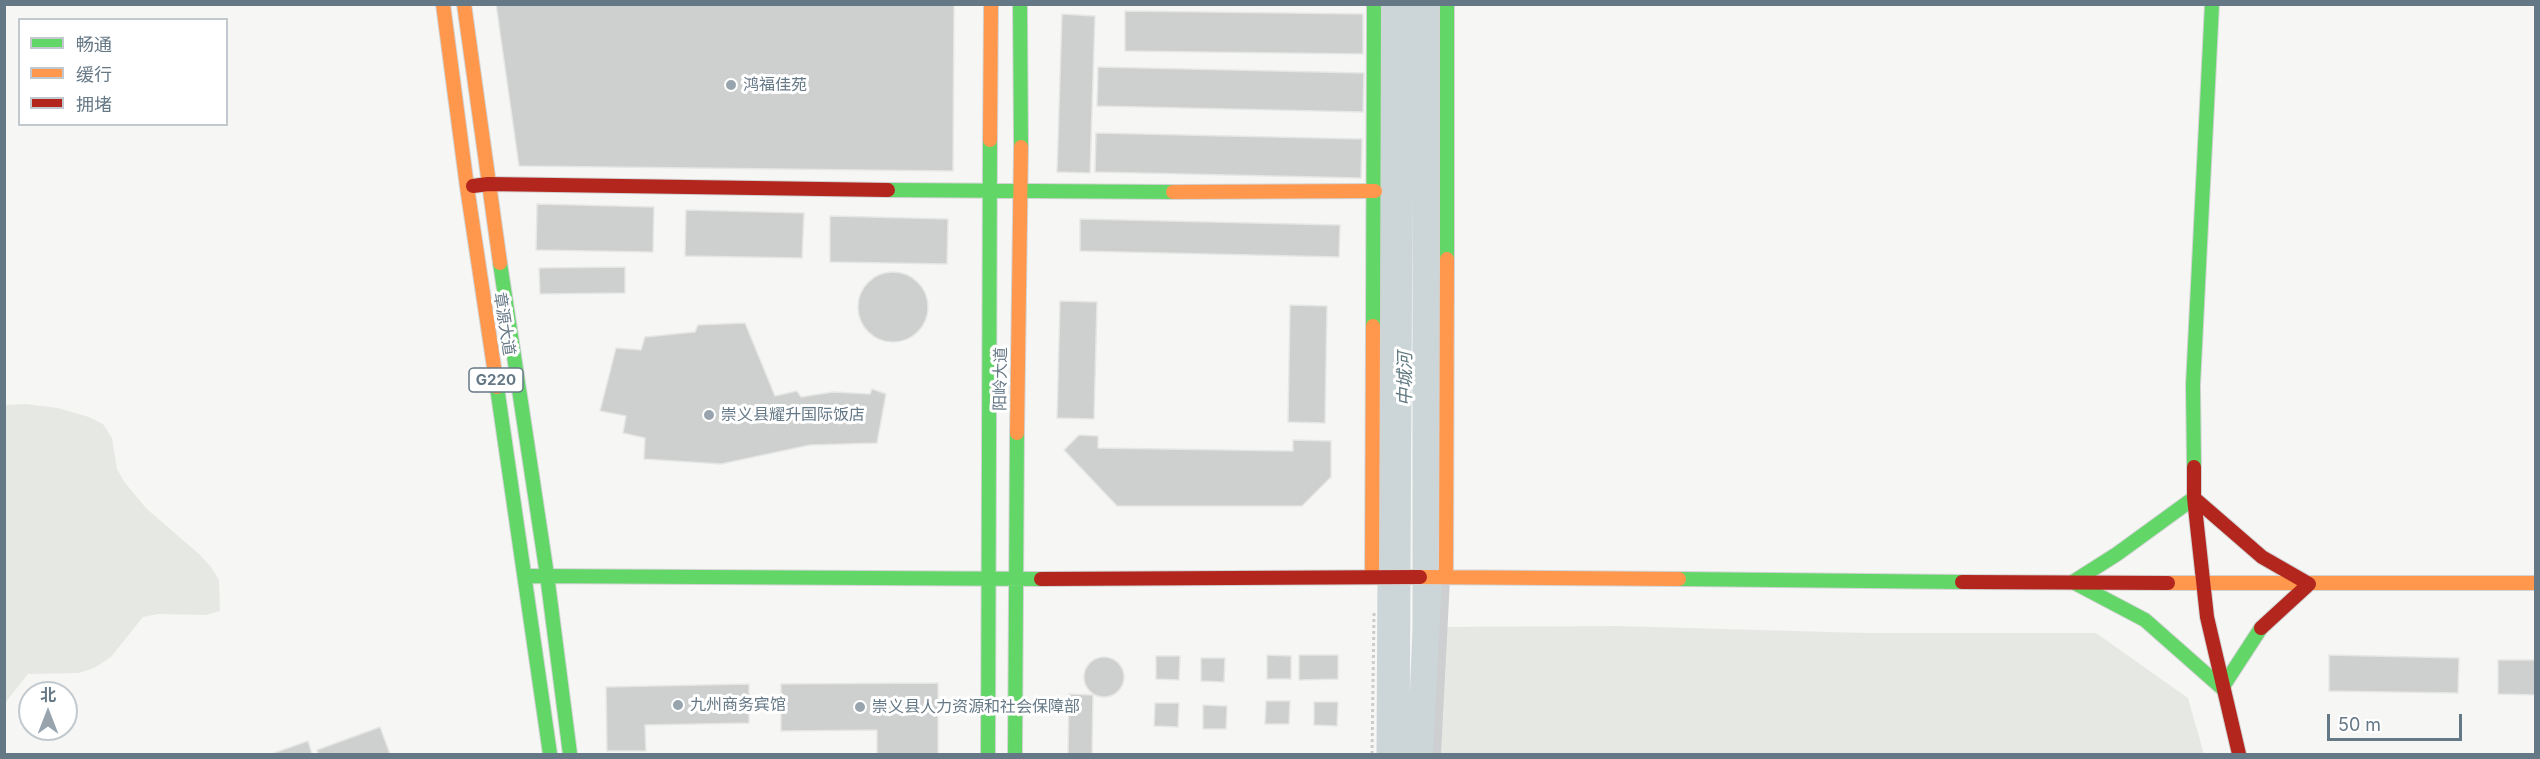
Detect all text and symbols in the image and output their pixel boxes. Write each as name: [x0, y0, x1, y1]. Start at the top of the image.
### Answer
legend: [18, 18, 228, 126]
text: 畅通: [76, 34, 112, 55]
text: 缓行: [76, 64, 112, 85]
place label: 鸿福佳苑: [743, 75, 807, 95]
marker: 鸿福佳苑: [724, 78, 738, 92]
text: 拥堵: [76, 94, 112, 115]
street label: 章源大道: [490, 291, 518, 357]
street label: 阳岭大道: [991, 347, 1011, 411]
water label: 中城河: [1395, 352, 1417, 406]
road number: G220: [469, 368, 523, 392]
place label: 崇义县耀升国际饭店: [721, 405, 865, 425]
marker: 崇义县耀升国际饭店: [702, 408, 716, 422]
north arrow: [18, 681, 78, 741]
text: 北: [40, 685, 56, 705]
place label: 九州商务宾馆: [690, 695, 786, 715]
place label: 崇义县人力资源和社会保障部: [872, 697, 1080, 717]
marker: 九州商务宾馆: [671, 698, 685, 712]
marker: 崇义县人力资源和社会保障部: [853, 700, 867, 714]
scale bar: [2330, 702, 2465, 740]
text: 50 m: [2338, 714, 2381, 735]

